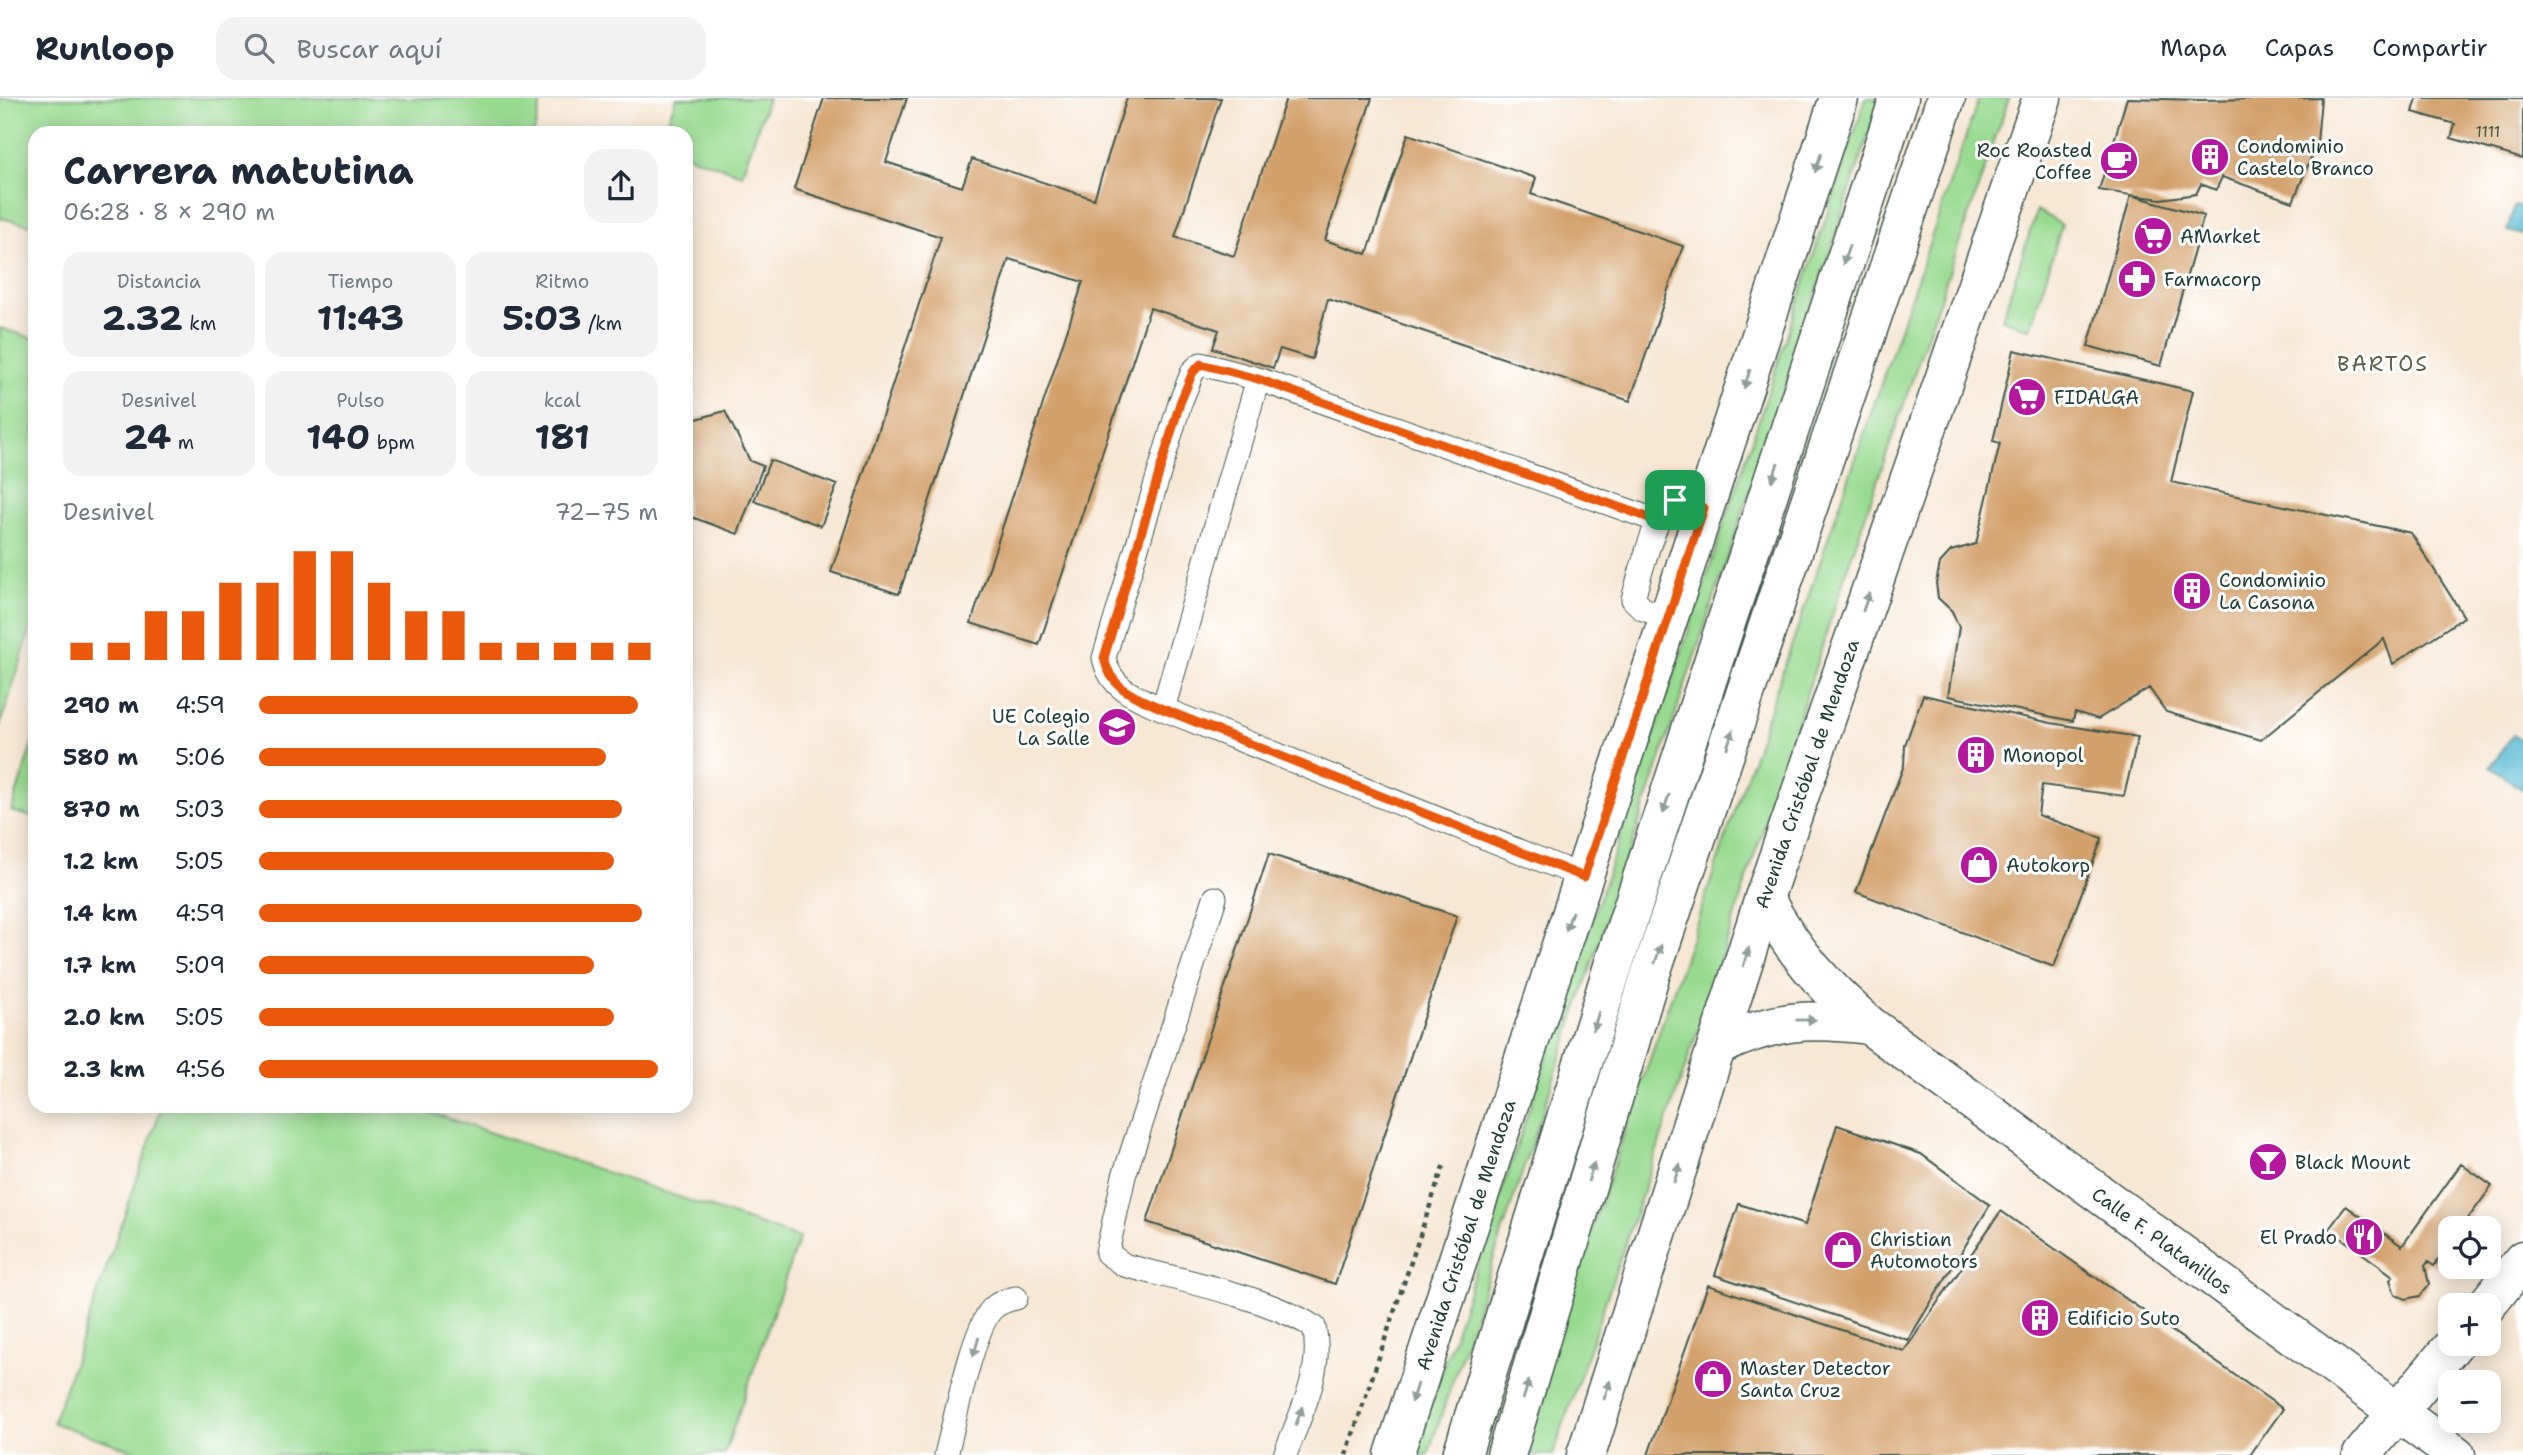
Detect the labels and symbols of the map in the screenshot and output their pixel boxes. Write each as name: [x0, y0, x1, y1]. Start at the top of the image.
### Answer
house number: 1111: [2475, 121, 2501, 142]
place label: Condominio Castelo Branco: [2237, 134, 2374, 181]
building icon: Condominio Castelo Branco: [2189, 136, 2231, 178]
place label: Roc Roasted Coffee: [1977, 138, 2092, 185]
cafe icon: Roc Roasted Coffee: [2098, 140, 2140, 182]
one-way arrow: [1812, 152, 1823, 173]
supermarket icon: AMarket: [2132, 215, 2174, 257]
place label: AMarket: [2180, 224, 2261, 249]
one-way arrow: [1840, 245, 1851, 266]
pharmacy icon: Farmacorp: [2116, 258, 2158, 300]
place label: Farmacorp: [2164, 267, 2261, 292]
district label: BARTOS: [2337, 350, 2429, 378]
one-way arrow: [1741, 369, 1752, 390]
supermarket icon: FIDALGA: [2006, 376, 2048, 418]
place label: FIDALGA: [2054, 385, 2139, 410]
one-way arrow: [1769, 461, 1780, 482]
pin: [1645, 470, 1705, 530]
place label: Condominio La Casona: [2219, 568, 2326, 615]
building icon: Condominio La Casona: [2171, 570, 2213, 612]
one-way arrow: [1861, 592, 1872, 613]
street label: Avenida Cristóbal de Mendoza: [1749, 636, 1865, 912]
place label: UE Colegio La Salle: [992, 704, 1090, 751]
school or university icon: UE Colegio La Salle: [1096, 706, 1138, 748]
one-way arrow: [1725, 728, 1736, 749]
building icon: Monopol: [1955, 734, 1997, 776]
place label: Monopol: [2003, 743, 2084, 768]
one-way arrow: [1660, 794, 1671, 815]
shop icon: Autokorp: [1958, 844, 2000, 886]
place label: Autokorp: [2006, 853, 2090, 878]
one-way arrow: [1563, 911, 1574, 932]
one-way arrow: [1653, 944, 1663, 965]
one-way arrow: [1741, 946, 1751, 967]
one-way arrow: [1590, 1010, 1600, 1031]
one-way arrow: [1795, 1015, 1817, 1026]
street label: Avenida Cristóbal de Mendoza: [1410, 1096, 1522, 1374]
bar icon: Black Mount: [2247, 1141, 2289, 1183]
place label: Black Mount: [2295, 1150, 2411, 1175]
one-way arrow: [1587, 1161, 1597, 1182]
one-way arrow: [1672, 1163, 1683, 1184]
street label: Calle F. Platanillos: [2087, 1182, 2237, 1300]
restaurant icon: El Prado: [2343, 1216, 2385, 1258]
place label: El Prado: [2260, 1225, 2337, 1250]
place label: Christian Automotors: [1870, 1227, 1978, 1274]
shop icon: Christian Automotors: [1822, 1229, 1864, 1271]
building icon: Edificio Suto: [2019, 1297, 2061, 1339]
place label: Edificio Suto: [2067, 1306, 2180, 1331]
one-way arrow: [970, 1336, 980, 1357]
place label: Master Detector Santa Cruz: [1740, 1356, 1891, 1403]
shop icon: Master Detector Santa Cruz: [1692, 1358, 1734, 1400]
one-way arrow: [1521, 1379, 1531, 1400]
one-way arrow: [1603, 1379, 1613, 1400]
one-way arrow: [1408, 1383, 1419, 1404]
one-way arrow: [1294, 1406, 1305, 1427]

